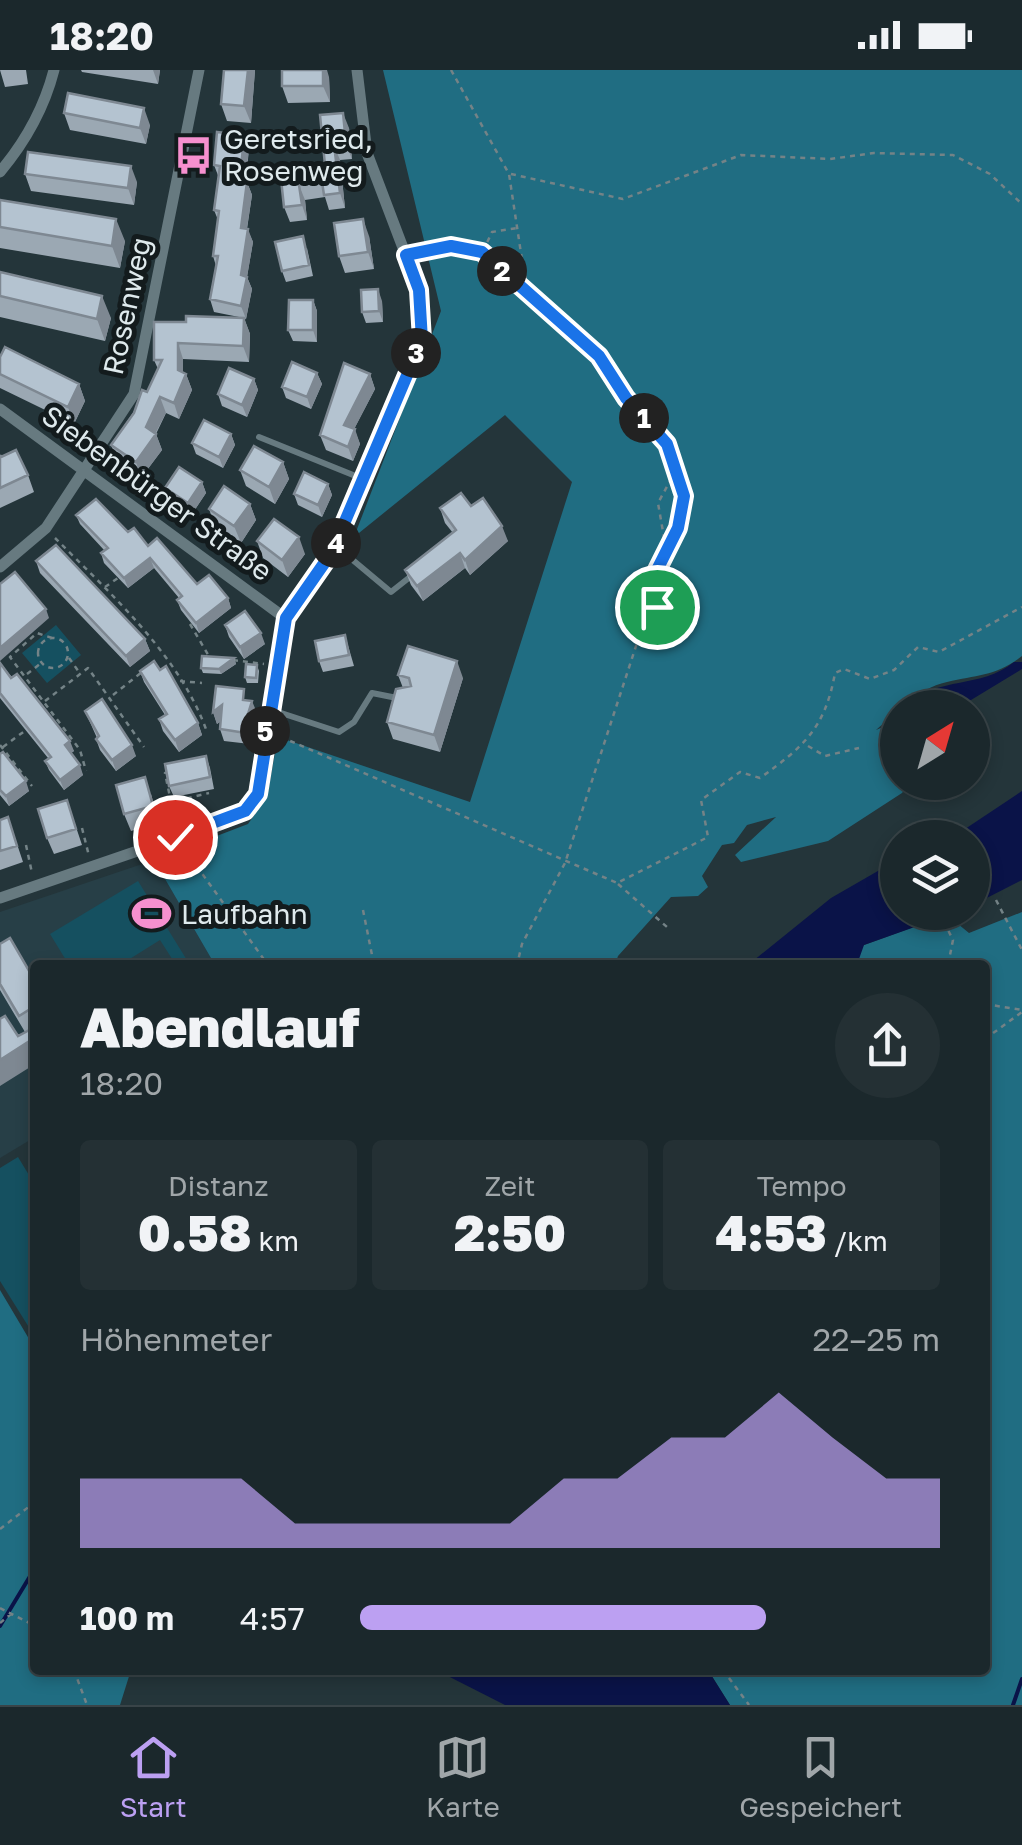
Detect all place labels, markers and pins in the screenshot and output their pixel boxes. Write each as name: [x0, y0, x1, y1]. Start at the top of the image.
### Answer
place label: Geretsried, Rosenweg: [224, 122, 373, 187]
bus stop icon: Geretsried, Rosenweg: [173, 134, 215, 176]
pin: 2: [477, 246, 527, 296]
pin: 3: [391, 328, 441, 378]
pin: 1: [619, 393, 669, 443]
pin: 4: [311, 518, 361, 568]
pin: [615, 565, 700, 650]
pin: 5: [240, 706, 290, 756]
pin: [133, 795, 218, 880]
sports icon: Laufbahn: [130, 893, 172, 935]
place label: Laufbahn: [181, 897, 308, 930]

